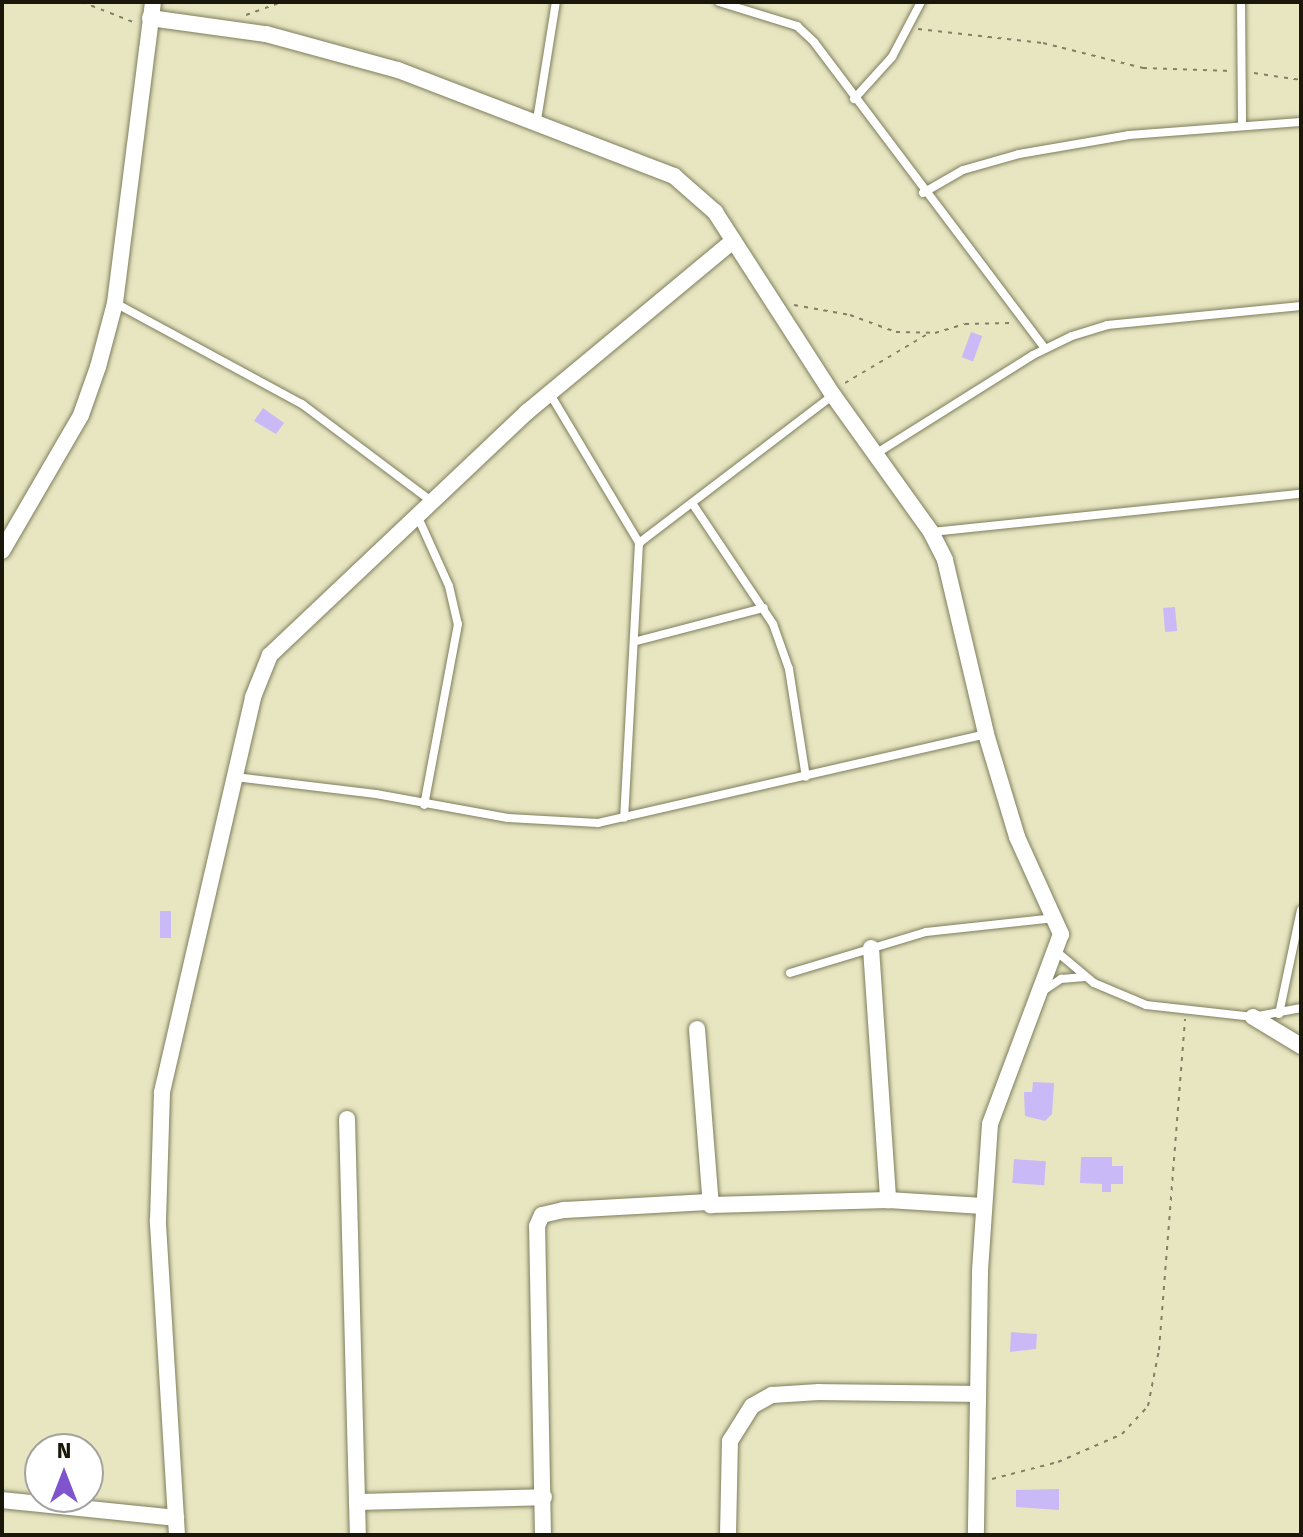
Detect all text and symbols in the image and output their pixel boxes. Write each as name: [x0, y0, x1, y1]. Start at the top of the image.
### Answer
north arrow: [24, 1433, 104, 1513]
text: N: [57, 1437, 71, 1464]

